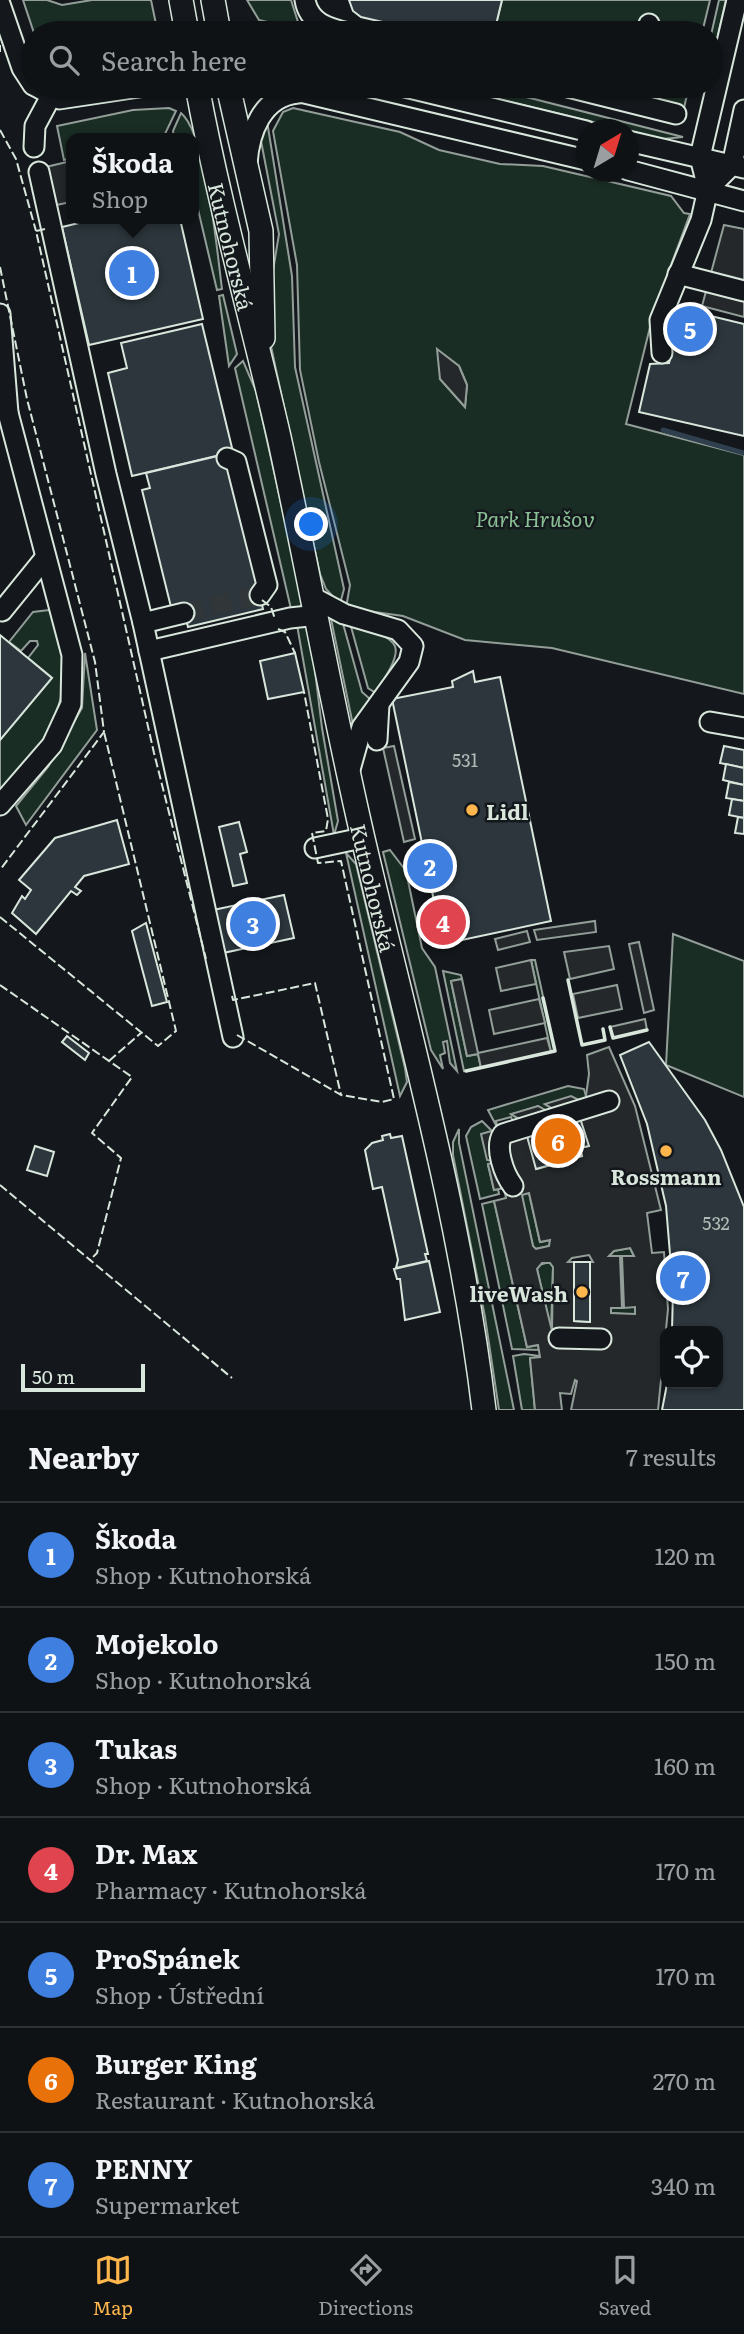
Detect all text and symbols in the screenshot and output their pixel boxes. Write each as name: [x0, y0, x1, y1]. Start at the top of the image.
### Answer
search box: [21, 21, 723, 98]
text: Search here: [101, 40, 247, 79]
icon: search: [45, 41, 83, 79]
north arrow: [576, 119, 639, 182]
popup: [66, 133, 199, 224]
text: Škoda: [92, 142, 173, 181]
street label: Kutnohorská: [202, 179, 263, 314]
text: Shop: [92, 181, 148, 215]
pin: 1: [109, 247, 155, 299]
pin: 5: [667, 303, 713, 355]
park label: Park Hrušov: [475, 502, 595, 533]
your location: [294, 507, 328, 541]
house number: 531: [452, 746, 478, 773]
place label: Lidl: [486, 795, 529, 826]
marker: Lidl: [464, 802, 480, 818]
street label: Kutnohorská: [344, 820, 405, 955]
pin: 2: [407, 840, 453, 892]
pin: 4: [420, 896, 466, 948]
pin: 3: [230, 898, 276, 950]
pin: 6: [535, 1115, 581, 1167]
marker: Rossmann: [658, 1143, 674, 1159]
place label: Rossmann: [611, 1160, 722, 1191]
house number: 532: [702, 1209, 730, 1236]
pin: 7: [660, 1252, 706, 1304]
place label: liveWash: [469, 1277, 568, 1308]
marker: liveWash: [574, 1284, 590, 1300]
map controls: [660, 1326, 723, 1389]
button: locate: [660, 1326, 723, 1389]
scale bar: [21, 1361, 145, 1393]
text: 50 m: [32, 1362, 75, 1390]
text: Nearby: [28, 1434, 139, 1478]
text: 7 results: [626, 1439, 716, 1473]
text: Škoda: [95, 1518, 176, 1557]
text: 1: [46, 1538, 56, 1572]
text: 120 m: [655, 1538, 716, 1572]
text: Shop · Kutnohorská: [95, 1557, 311, 1591]
text: Mojekolo: [95, 1623, 219, 1662]
text: 2: [45, 1643, 57, 1677]
text: 150 m: [655, 1643, 716, 1677]
text: Shop · Kutnohorská: [95, 1662, 311, 1696]
text: Tukas: [95, 1728, 177, 1767]
text: 3: [45, 1748, 57, 1782]
text: 160 m: [654, 1748, 716, 1782]
text: Shop · Kutnohorská: [95, 1767, 311, 1801]
text: Dr. Max: [95, 1833, 198, 1872]
text: 4: [44, 1853, 58, 1887]
text: 170 m: [655, 1853, 716, 1887]
text: Pharmacy · Kutnohorská: [95, 1872, 367, 1906]
text: ProSpánek: [95, 1938, 240, 1977]
text: 5: [45, 1958, 57, 1992]
text: 170 m: [655, 1958, 716, 1992]
text: Shop · Ústřední: [95, 1977, 264, 2011]
text: Burger King: [95, 2043, 257, 2082]
text: 6: [44, 2063, 58, 2097]
text: 270 m: [653, 2063, 716, 2097]
text: Restaurant · Kutnohorská: [95, 2082, 375, 2116]
text: PENNY: [95, 2148, 192, 2187]
text: 7: [45, 2168, 57, 2202]
text: 340 m: [651, 2168, 716, 2202]
text: Supermarket: [95, 2187, 239, 2221]
tab: Map: [93, 2251, 133, 2321]
tab: Directions: [318, 2251, 413, 2321]
tab: Saved: [598, 2251, 651, 2321]

